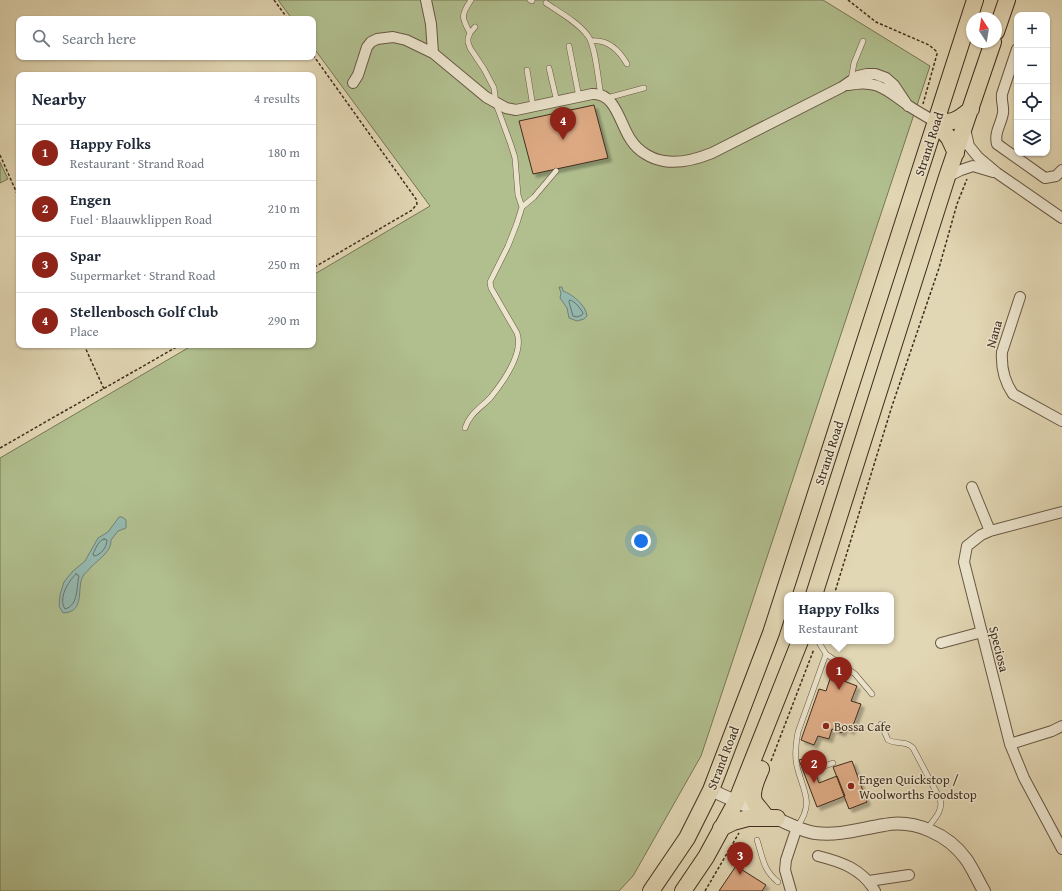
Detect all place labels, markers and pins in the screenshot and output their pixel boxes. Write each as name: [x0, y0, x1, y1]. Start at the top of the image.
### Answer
pin: 4: [550, 107, 576, 140]
pin: 1: [826, 657, 852, 690]
place label: Bossa Cafe: [834, 717, 891, 736]
marker: Bossa Cafe: [821, 721, 831, 731]
pin: 2: [801, 750, 827, 783]
place label: Engen Quickstop / Woolworths Foodstop: [859, 770, 977, 804]
marker: Engen Quickstop / Woolworths Foodstop: [846, 781, 856, 791]
pin: 3: [727, 842, 753, 875]

